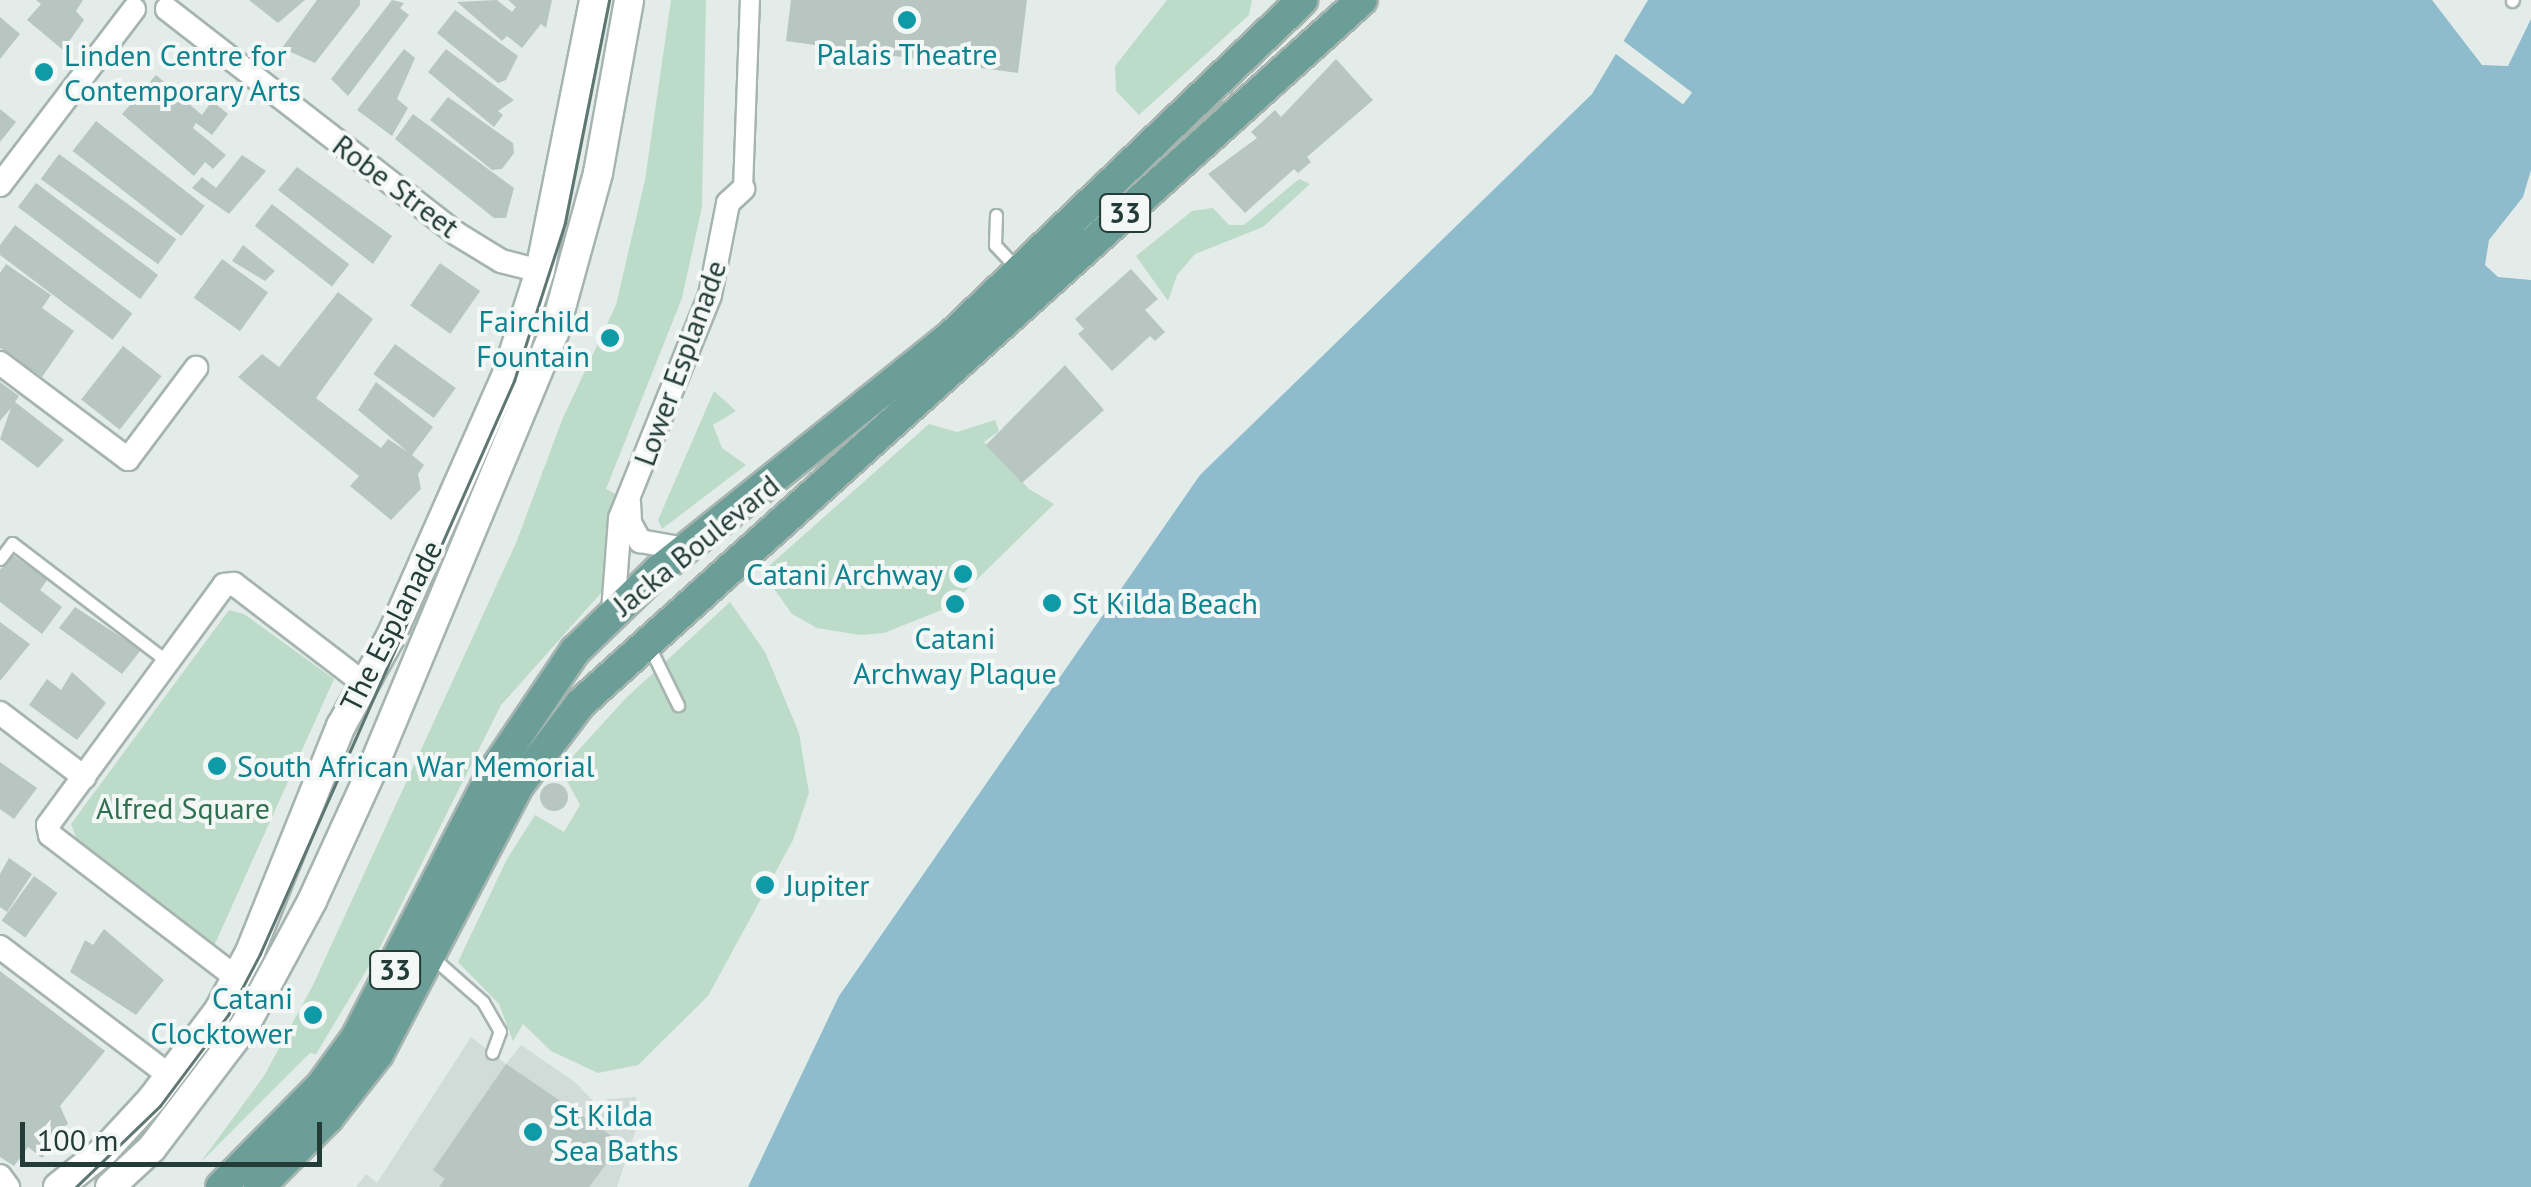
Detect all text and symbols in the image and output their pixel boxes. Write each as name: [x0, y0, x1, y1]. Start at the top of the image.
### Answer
marker: Palais Theatre: [896, 9, 918, 31]
place label: Palais Theatre: [816, 36, 998, 72]
place label: Linden Centre for Contemporary Arts: [64, 37, 303, 108]
marker: Linden Centre for Contemporary Arts: [33, 61, 55, 83]
street label: Robe Street: [326, 127, 466, 245]
road number: 33: [1098, 190, 1152, 236]
street label: Lower Esplanade: [626, 255, 734, 471]
place label: Fairchild Fountain: [476, 303, 590, 374]
marker: Fairchild Fountain: [599, 327, 621, 349]
street label: Jacka Boulevard: [606, 467, 786, 623]
street label: The Esplanade: [332, 534, 450, 718]
place label: Catani Archway: [745, 556, 943, 592]
marker: Catani Archway: [952, 563, 974, 585]
place label: St Kilda Beach: [1072, 585, 1258, 621]
marker: St Kilda Beach: [1041, 592, 1063, 614]
marker: Catani Archway Plaque: [944, 593, 966, 615]
place label: Catani Archway Plaque: [853, 620, 1057, 690]
place label: South African War Memorial: [237, 748, 596, 784]
marker: South African War Memorial: [206, 755, 228, 777]
park label: Alfred Square: [96, 790, 270, 826]
place label: Jupiter: [785, 867, 869, 903]
marker: Jupiter: [754, 874, 776, 896]
road number: 33: [368, 947, 422, 993]
place label: Catani Clocktower: [150, 980, 293, 1050]
marker: Catani Clocktower: [302, 1004, 324, 1026]
place label: St Kilda Sea Baths: [553, 1097, 679, 1168]
scale bar: [25, 1102, 328, 1164]
text: 100 m: [37, 1120, 118, 1159]
marker: St Kilda Sea Baths: [522, 1121, 544, 1143]

